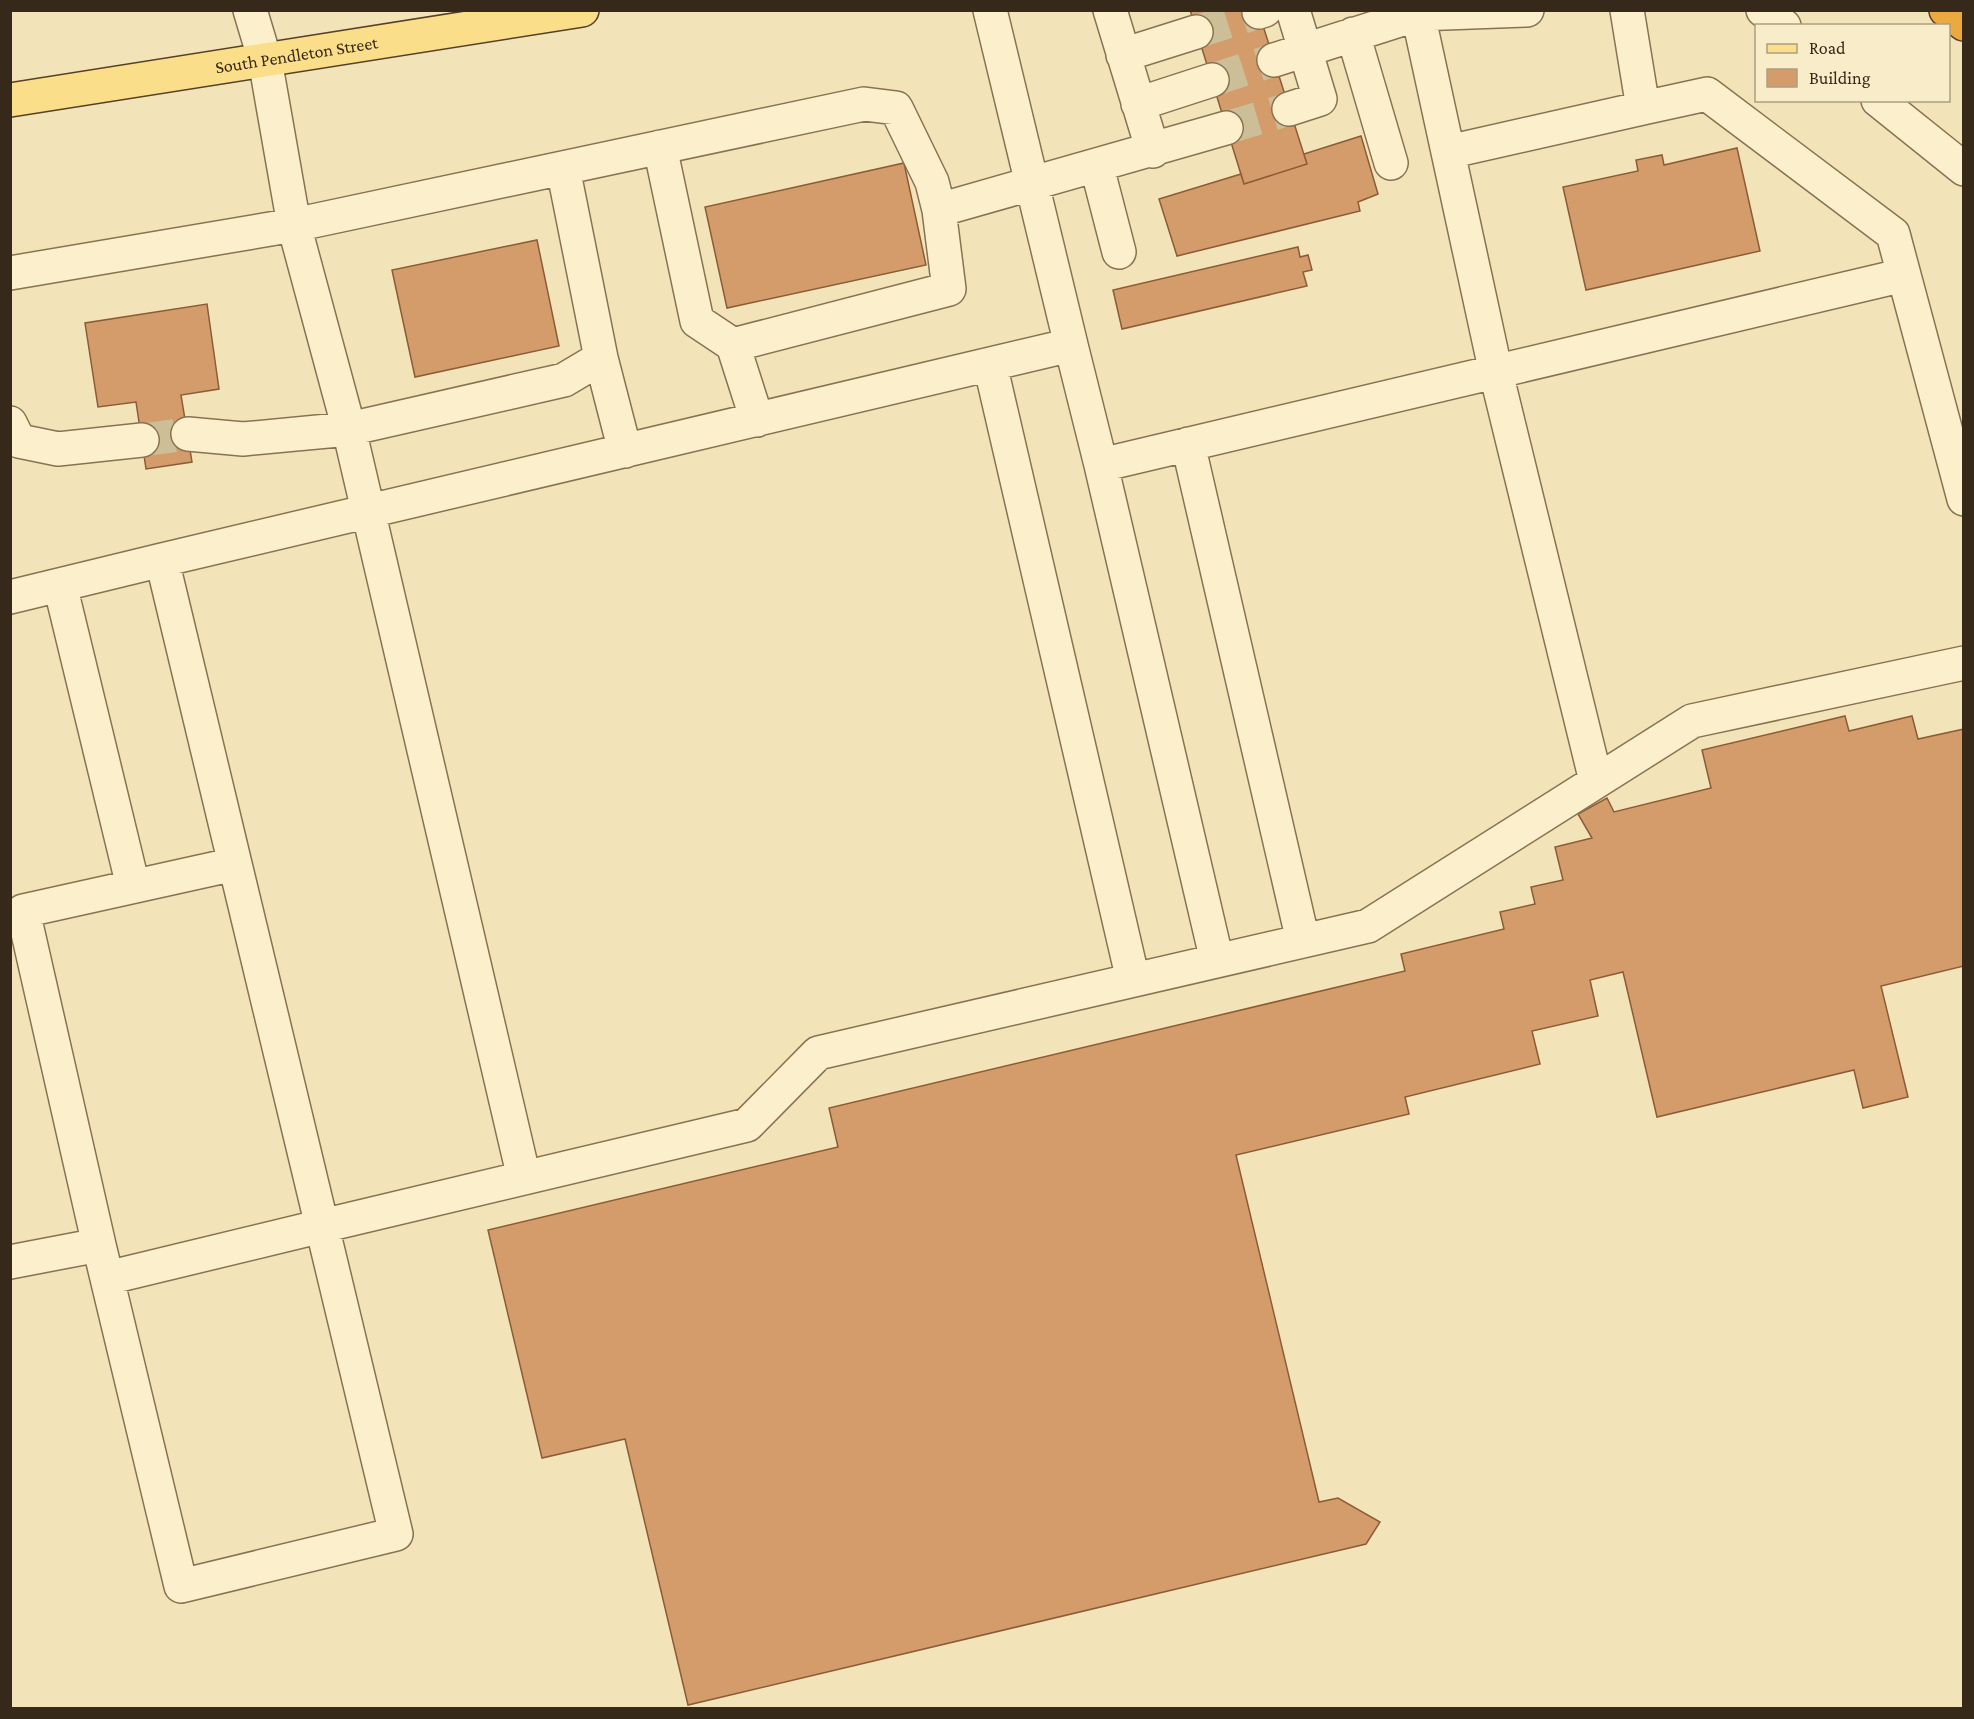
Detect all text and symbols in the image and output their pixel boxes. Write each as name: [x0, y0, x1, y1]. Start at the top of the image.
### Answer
legend: [1755, 24, 1950, 102]
street label: South Pendleton Street: [214, 32, 380, 78]
text: Road: [1809, 38, 1846, 58]
text: Building: [1809, 68, 1871, 88]

